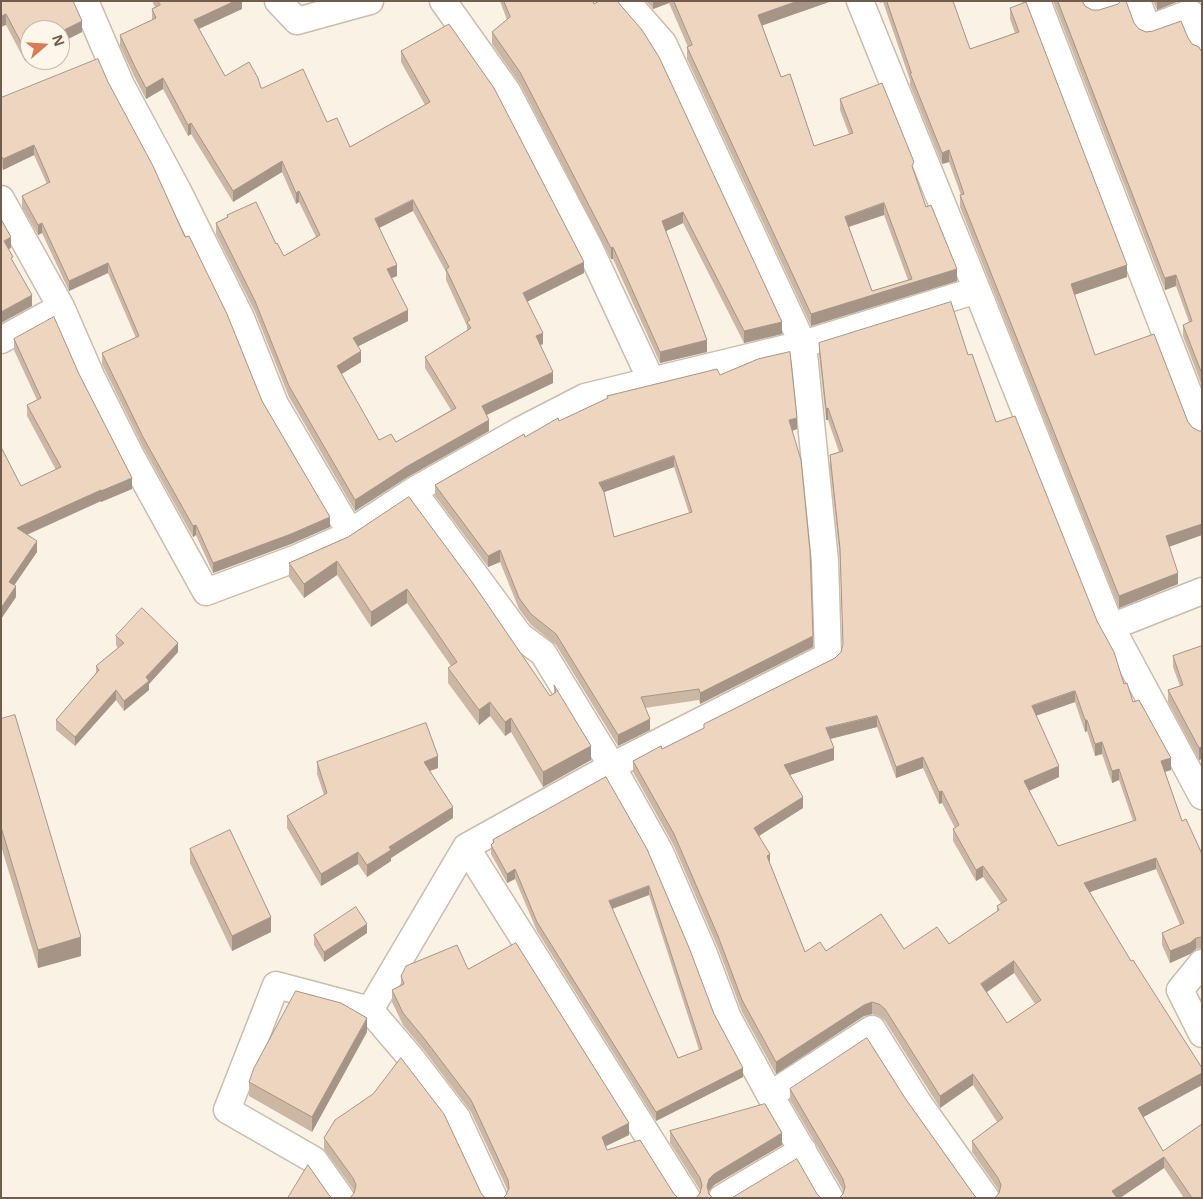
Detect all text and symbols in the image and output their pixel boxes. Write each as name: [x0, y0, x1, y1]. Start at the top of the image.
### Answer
north arrow: [20, 20, 70, 70]
text: N: [48, 32, 70, 49]

